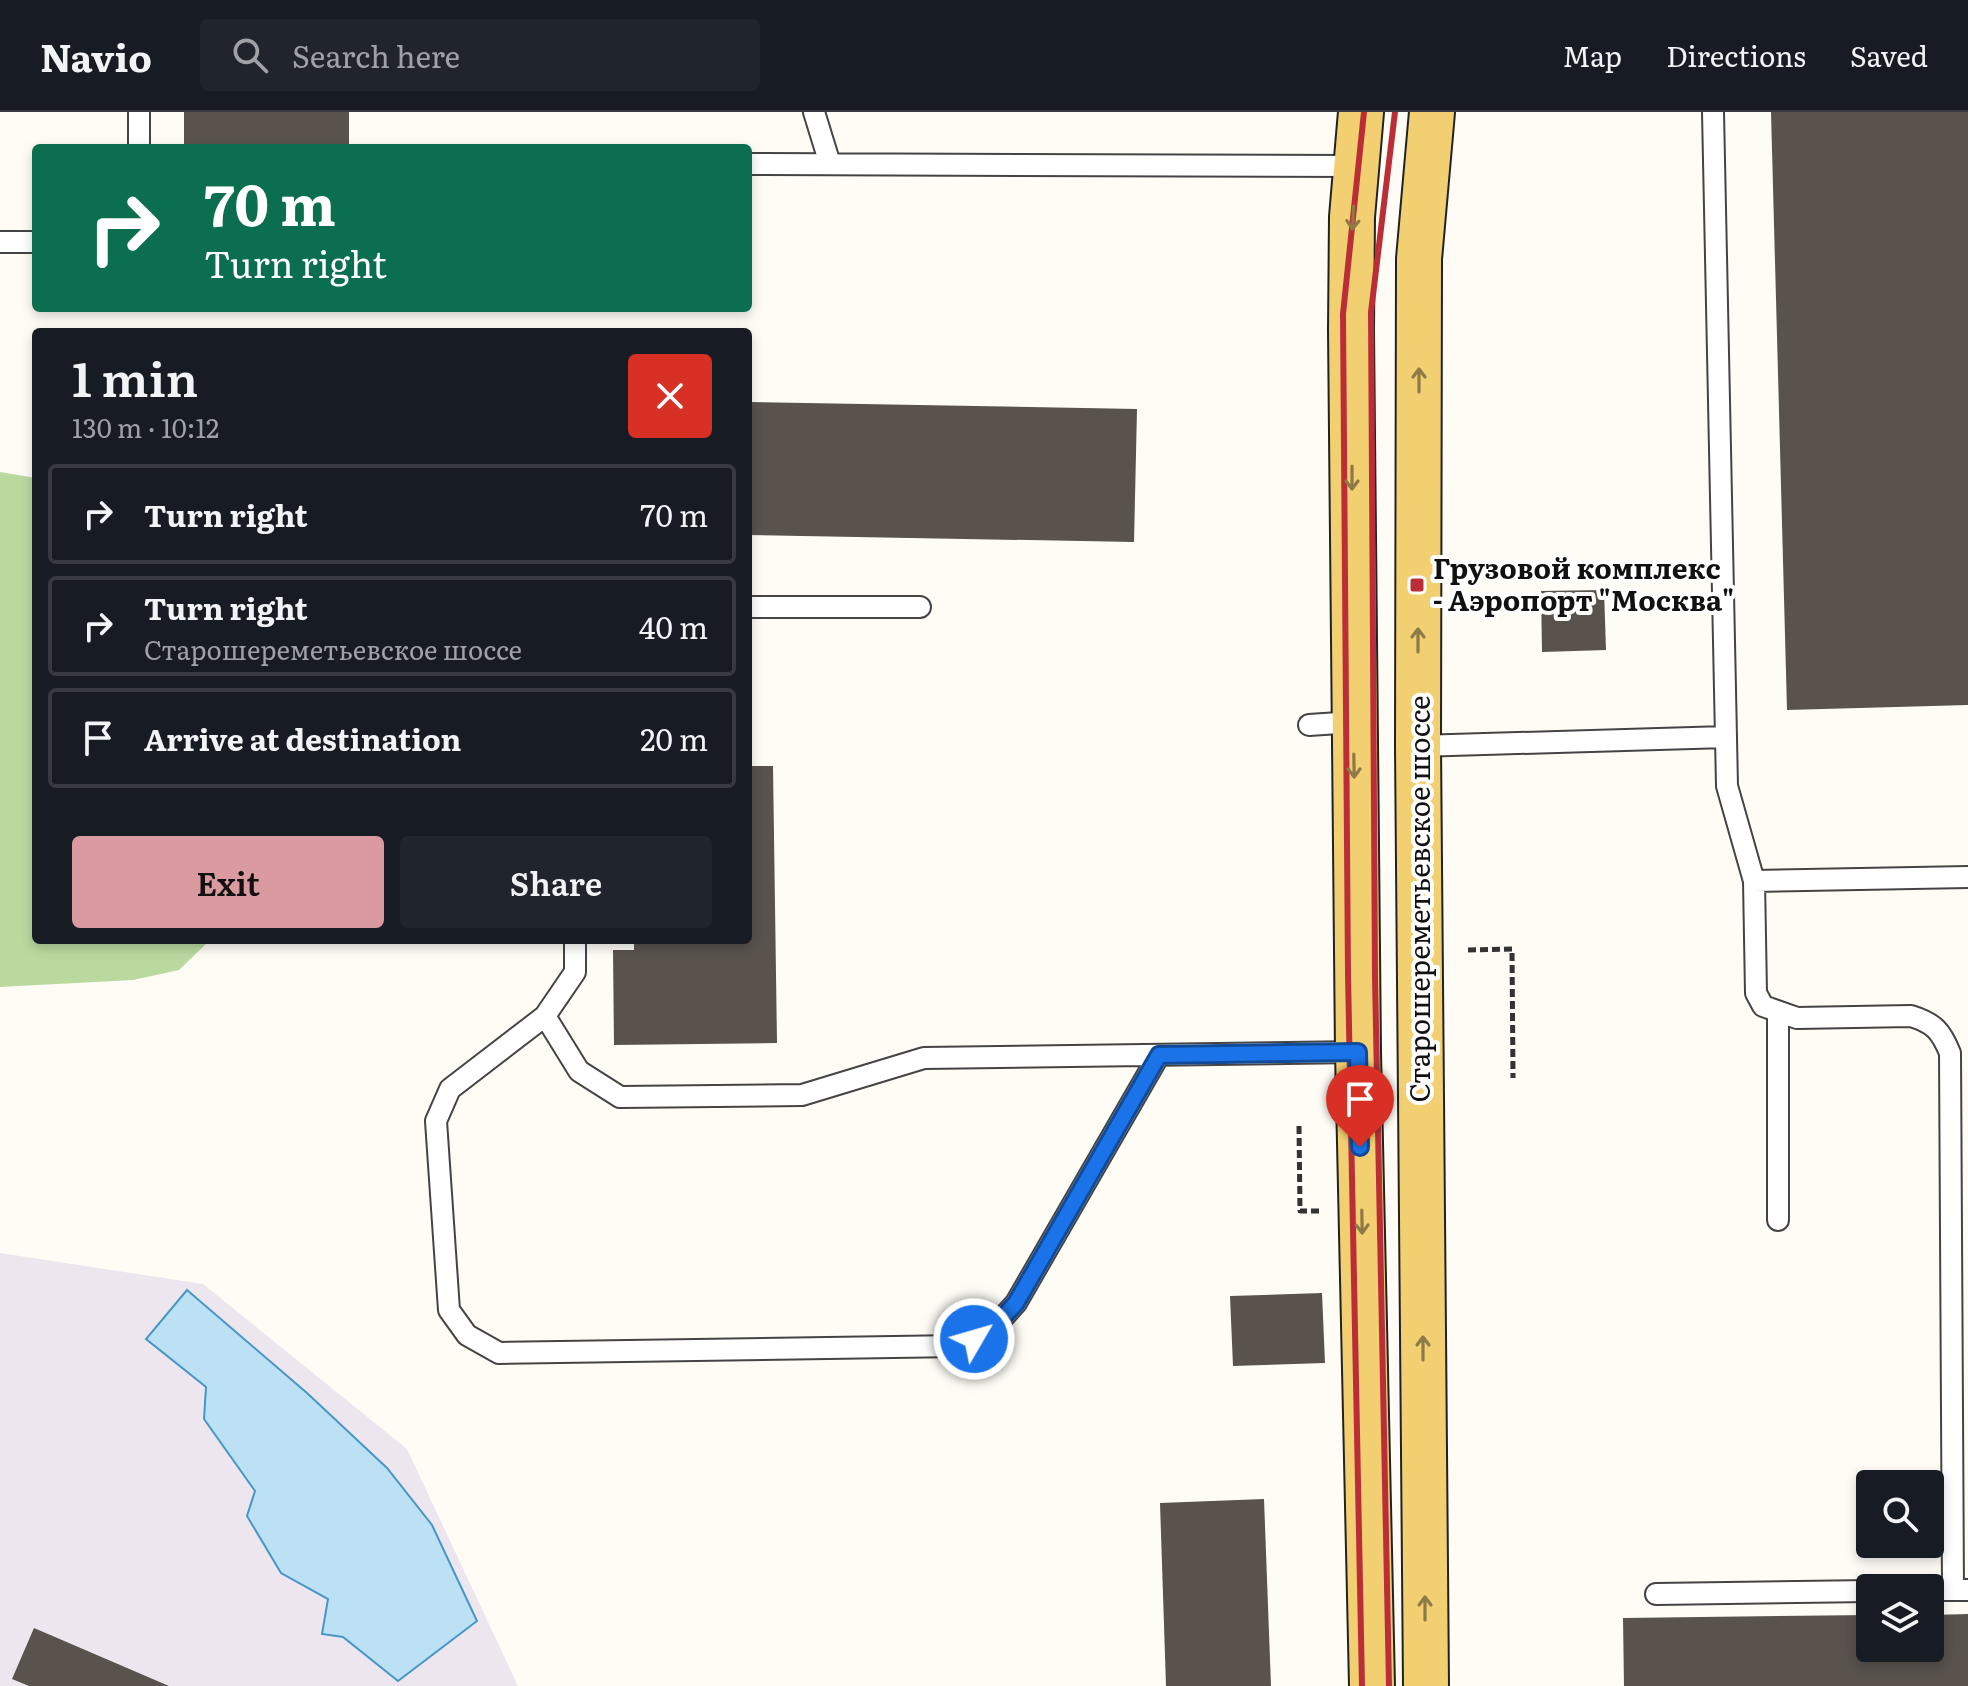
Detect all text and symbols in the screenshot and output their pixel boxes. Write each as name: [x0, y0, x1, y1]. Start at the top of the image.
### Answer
search box: [200, 19, 760, 91]
text: Navio: [40, 27, 152, 84]
icon: search: [228, 33, 272, 77]
text: Search here: [292, 33, 460, 77]
text: Map: [1563, 34, 1622, 76]
text: Directions: [1666, 34, 1806, 76]
text: Saved: [1850, 34, 1928, 76]
text: 70 m: [204, 160, 336, 243]
icon: right: [72, 176, 176, 280]
one-way arrow: [1345, 204, 1360, 231]
text: Turn right: [204, 236, 387, 289]
text: 1 min: [72, 341, 198, 412]
button: close: [628, 354, 712, 438]
one-way arrow: [1411, 367, 1427, 394]
text: 130 m · 10:12: [72, 407, 219, 446]
one-way arrow: [1344, 464, 1360, 491]
icon: right: [76, 492, 120, 536]
text: Turn right: [144, 492, 308, 536]
text: 70 m: [640, 492, 708, 536]
place label: Грузовой комплекс - Аэропорт "Москва": [1433, 546, 1734, 620]
marker: Грузовой комплекс - Аэропорт "Москва": [1408, 576, 1426, 594]
text: Turn right: [144, 585, 308, 629]
icon: right: [76, 604, 120, 648]
text: 40 m: [639, 604, 708, 648]
one-way arrow: [1410, 627, 1426, 654]
text: Старошереметьевское шоссе: [144, 629, 522, 668]
street label: Старошереметьевское шоссе: [1397, 695, 1439, 1103]
icon: arrive: [76, 716, 120, 760]
text: Arrive at destination: [144, 716, 461, 760]
text: 20 m: [640, 716, 708, 760]
one-way arrow: [1346, 752, 1362, 779]
button: Exit: [72, 836, 384, 928]
button: Share: [400, 836, 712, 928]
pin: [1326, 1065, 1394, 1147]
icon: arrive: [1338, 1077, 1382, 1121]
one-way arrow: [1354, 1208, 1370, 1235]
position arrow: [932, 1297, 1016, 1381]
one-way arrow: [1415, 1335, 1431, 1362]
map controls: [1856, 1470, 1944, 1662]
button: search: [1856, 1470, 1944, 1558]
button: layers: [1856, 1574, 1944, 1662]
one-way arrow: [1417, 1595, 1433, 1622]

